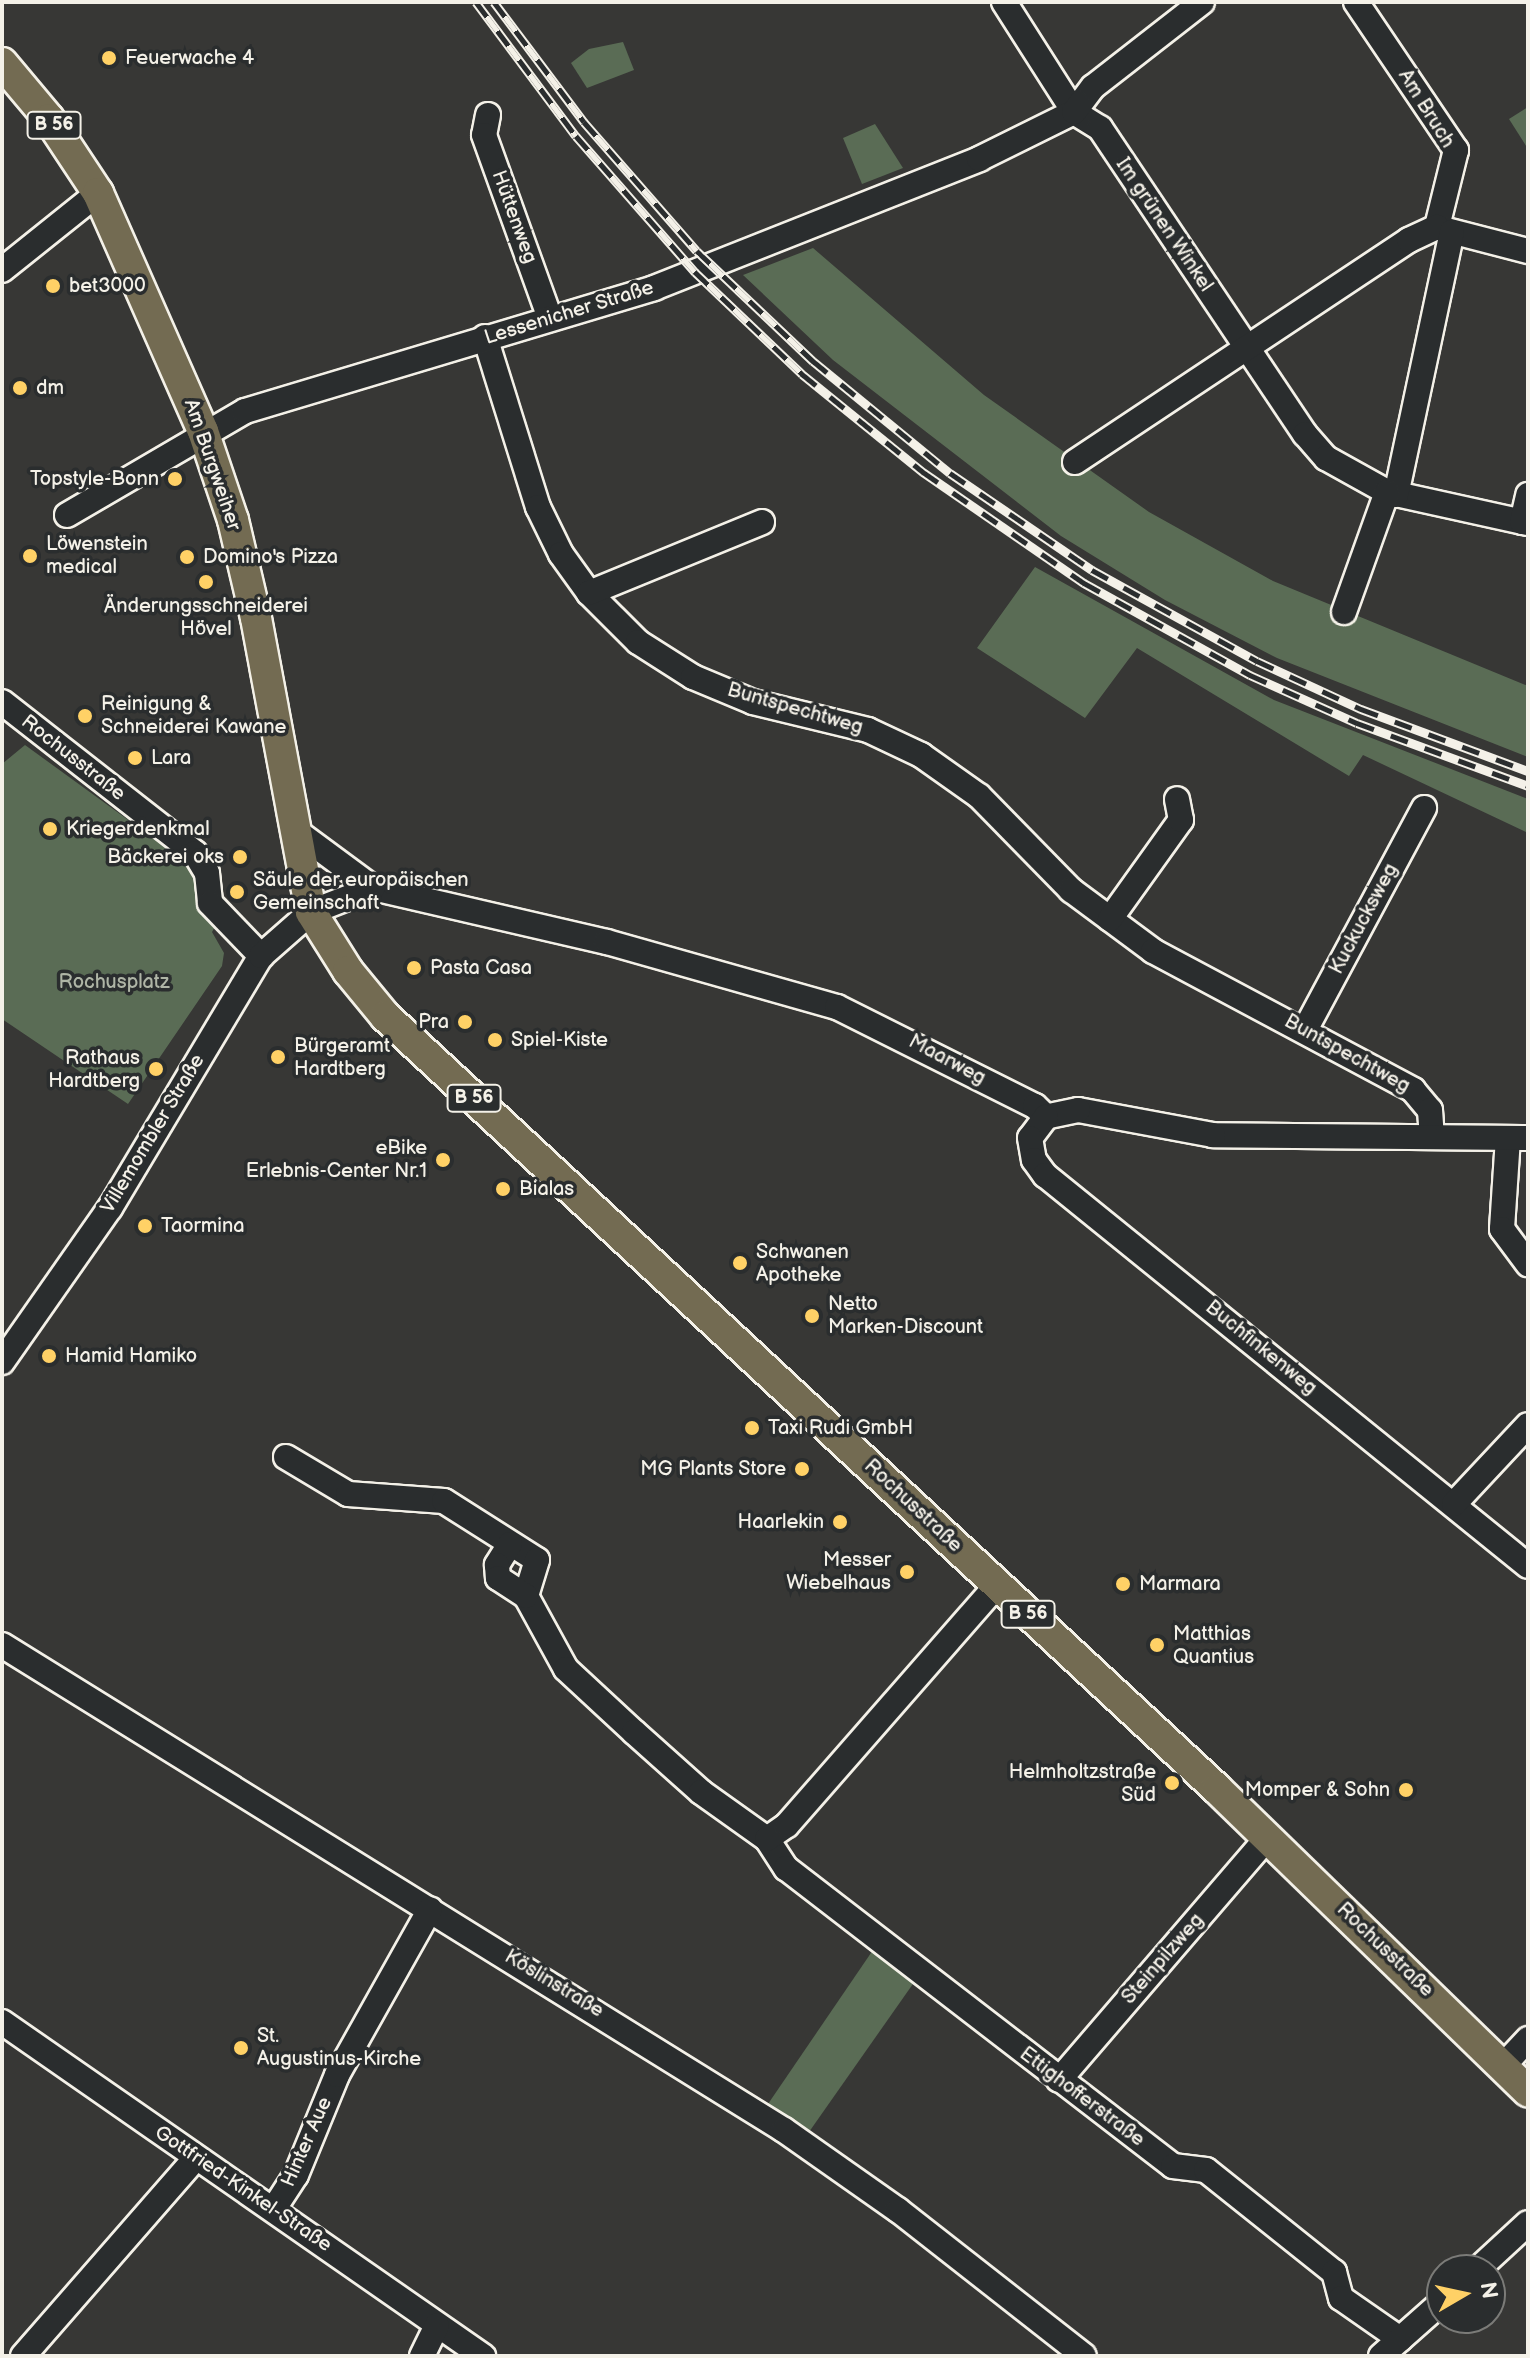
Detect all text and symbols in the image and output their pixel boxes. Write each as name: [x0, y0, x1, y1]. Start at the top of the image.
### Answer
place label: Feuerwache 4: [125, 46, 254, 70]
marker: Feuerwache 4: [100, 49, 118, 67]
street label: Am Bruch: [1393, 65, 1459, 153]
road number: B 56: [26, 111, 82, 139]
street label: Im grünen Winkel: [1110, 153, 1218, 297]
street label: Hüttenweg: [486, 167, 542, 267]
place label: bet3000: [69, 274, 146, 298]
street label: Lessenicher Straße: [481, 276, 657, 350]
marker: bet3000: [44, 277, 62, 295]
place label: dm: [36, 376, 64, 400]
marker: dm: [11, 379, 29, 397]
street label: Am Burgweiher: [178, 396, 246, 534]
place label: Topstyle-Bonn: [30, 467, 159, 491]
marker: Topstyle-Bonn: [166, 470, 184, 488]
place label: Löwenstein medical: [46, 532, 148, 579]
place label: Domino's Pizza: [203, 545, 338, 569]
marker: Löwenstein medical: [21, 547, 39, 565]
marker: Domino's Pizza: [178, 548, 196, 566]
marker: Änderungsschneiderei Hövel: [197, 573, 215, 591]
place label: Änderungsschneiderei Hövel: [104, 594, 308, 641]
street label: Buntspechtweg: [724, 678, 866, 740]
place label: Reinigung & Schneiderei Kawane: [101, 692, 286, 739]
marker: Reinigung & Schneiderei Kawane: [76, 707, 94, 725]
street label: Rochusstraße: [16, 710, 130, 806]
place label: Lara: [151, 746, 191, 770]
marker: Lara: [126, 749, 144, 767]
place label: Kriegerdenkmal: [66, 817, 210, 841]
marker: Kriegerdenkmal: [41, 820, 59, 838]
place label: Bäckerei oks: [107, 845, 224, 869]
marker: Bäckerei oks: [231, 848, 249, 866]
street label: Kuckucksweg: [1325, 859, 1403, 979]
place label: Säule der europäischen Gemeinschaft: [253, 868, 469, 915]
marker: Säule der europäischen Gemeinschaft: [228, 883, 246, 901]
place label: Pasta Casa: [430, 956, 532, 980]
marker: Pasta Casa: [405, 959, 423, 977]
park label: Rochusplatz: [58, 970, 170, 994]
place label: Pra: [418, 1010, 449, 1034]
street label: Buntspechtweg: [1280, 1010, 1414, 1098]
marker: Pra: [456, 1013, 474, 1031]
place label: Spiel-Kiste: [511, 1028, 608, 1052]
street label: Maarweg: [904, 1030, 990, 1090]
marker: Spiel-Kiste: [486, 1031, 504, 1049]
place label: Bürgeramt Hardtberg: [294, 1034, 390, 1081]
place label: Rathaus Hardtberg: [48, 1046, 140, 1093]
marker: Bürgeramt Hardtberg: [269, 1048, 287, 1066]
street label: Villemombler Straße: [96, 1050, 210, 1218]
marker: Rathaus Hardtberg: [147, 1060, 165, 1078]
road number: B 56: [446, 1084, 502, 1112]
place label: eBike Erlebnis-Center Nr.1: [246, 1136, 427, 1183]
marker: eBike Erlebnis-Center Nr.1: [434, 1151, 452, 1169]
place label: Bialas: [519, 1177, 574, 1201]
marker: Bialas: [494, 1180, 512, 1198]
place label: Taormina: [161, 1214, 245, 1238]
marker: Taormina: [136, 1217, 154, 1235]
place label: Schwanen Apotheke: [756, 1240, 849, 1287]
marker: Schwanen Apotheke: [731, 1254, 749, 1272]
place label: Netto Marken-Discount: [828, 1292, 983, 1339]
street label: Buchfinkenweg: [1200, 1296, 1322, 1400]
marker: Netto Marken-Discount: [803, 1307, 821, 1325]
place label: Hamid Hamiko: [65, 1344, 197, 1368]
marker: Hamid Hamiko: [40, 1347, 58, 1365]
place label: Taxi Rudi GmbH: [768, 1416, 913, 1440]
marker: Taxi Rudi GmbH: [743, 1419, 761, 1437]
street label: Rochusstraße: [859, 1454, 967, 1558]
place label: MG Plants Store: [640, 1457, 786, 1481]
marker: MG Plants Store: [793, 1460, 811, 1478]
place label: Haarlekin: [738, 1510, 824, 1534]
marker: Haarlekin: [831, 1513, 849, 1531]
place label: Messer Wiebelhaus: [786, 1548, 891, 1595]
marker: Messer Wiebelhaus: [898, 1563, 916, 1581]
place label: Marmara: [1139, 1572, 1221, 1596]
marker: Marmara: [1114, 1575, 1132, 1593]
road number: B 56: [1000, 1600, 1056, 1628]
place label: Matthias Quantius: [1173, 1622, 1254, 1669]
marker: Matthias Quantius: [1148, 1636, 1166, 1654]
place label: Helmholtzstraße Süd: [1009, 1760, 1156, 1807]
marker: Helmholtzstraße Süd: [1163, 1774, 1181, 1792]
place label: Momper & Sohn: [1244, 1778, 1390, 1802]
marker: Momper & Sohn: [1397, 1781, 1415, 1799]
street label: Rochusstraße: [1332, 1898, 1438, 2002]
street label: Steinpilzweg: [1117, 1909, 1209, 2009]
street label: Köslinstraße: [500, 1945, 608, 2023]
place label: St. Augustinus-Kirche: [257, 2024, 421, 2071]
marker: St. Augustinus-Kirche: [232, 2039, 250, 2057]
street label: Ettighofferstraße: [1015, 2042, 1149, 2152]
street label: Hinter Aue: [277, 2093, 337, 2191]
street label: Gottfried-Kinkel-Straße: [150, 2121, 336, 2257]
north arrow: [1426, 2254, 1506, 2334]
text: N: [1474, 2280, 1503, 2301]

